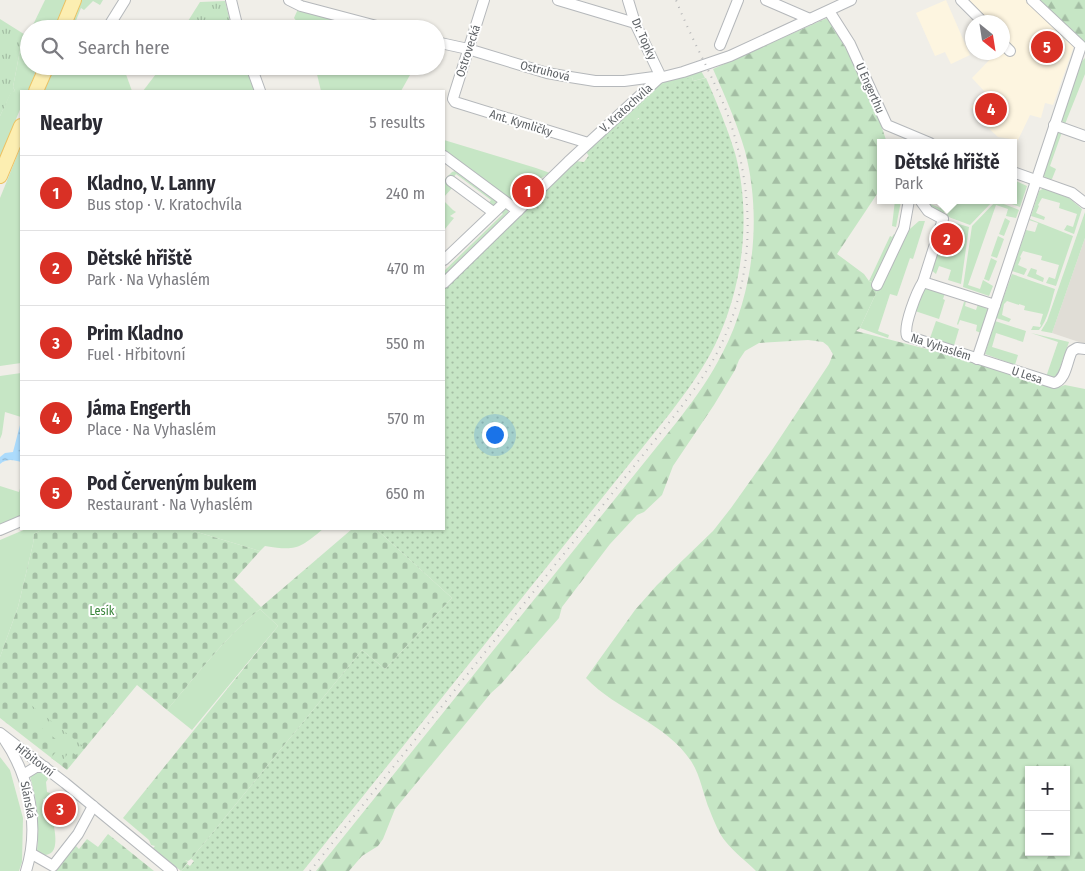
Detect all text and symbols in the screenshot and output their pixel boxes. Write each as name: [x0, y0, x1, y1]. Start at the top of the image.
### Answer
north arrow: [965, 15, 1010, 60]
street label: Dr. Topky: [629, 16, 660, 63]
search box: [20, 20, 445, 75]
street label: Ostrovecká: [453, 23, 483, 79]
pin: 5: [1031, 28, 1063, 66]
icon: search: [38, 34, 66, 62]
text: Search here: [78, 36, 170, 59]
street label: Ostruhová: [519, 58, 571, 84]
street label: U Engerthu: [853, 61, 887, 115]
street label: V. Kratochvíla: [597, 81, 655, 135]
pin: 4: [975, 90, 1007, 128]
street label: Ant. Kymličky: [488, 107, 555, 139]
text: Nearby: [40, 110, 102, 136]
text: 5 results: [369, 113, 425, 132]
popup: [877, 139, 1017, 204]
text: Dětské hřiště: [894, 151, 1000, 174]
text: Kladno, V. Lanny: [87, 172, 215, 195]
pin: 1: [512, 172, 544, 210]
text: Park: [894, 174, 923, 193]
text: 1: [53, 184, 59, 203]
text: 240 m: [386, 184, 425, 203]
text: Bus stop · V. Kratochvíla: [87, 195, 242, 214]
pin: 2: [931, 220, 963, 258]
text: Dětské hřiště: [87, 247, 192, 270]
text: 2: [52, 259, 60, 278]
text: 470 m: [387, 259, 425, 278]
text: Park · Na Vyhaslém: [87, 270, 210, 289]
text: Prim Kladno: [87, 322, 183, 345]
street label: Na Vyhaslém: [909, 331, 973, 363]
text: 3: [52, 334, 60, 353]
text: 550 m: [386, 334, 425, 353]
text: Fuel · Hřbitovní: [87, 345, 186, 364]
street label: U Lesa: [1010, 363, 1044, 387]
text: Jáma Engerth: [87, 397, 191, 420]
text: 4: [52, 409, 60, 428]
text: 570 m: [387, 409, 425, 428]
text: Place · Na Vyhaslém: [87, 420, 216, 439]
your location: [482, 422, 508, 448]
text: Pod Červeným bukem: [87, 472, 257, 495]
text: 5: [52, 484, 60, 503]
text: 650 m: [385, 484, 425, 503]
text: Restaurant · Na Vyhaslém: [87, 495, 253, 514]
park label: Lesík: [90, 604, 115, 618]
street label: Hřbitovní: [13, 740, 57, 780]
map controls: [1025, 766, 1070, 856]
button: +: [1025, 766, 1070, 811]
street label: Slánská: [18, 780, 38, 820]
pin: 3: [44, 790, 76, 828]
button: −: [1025, 811, 1070, 856]

